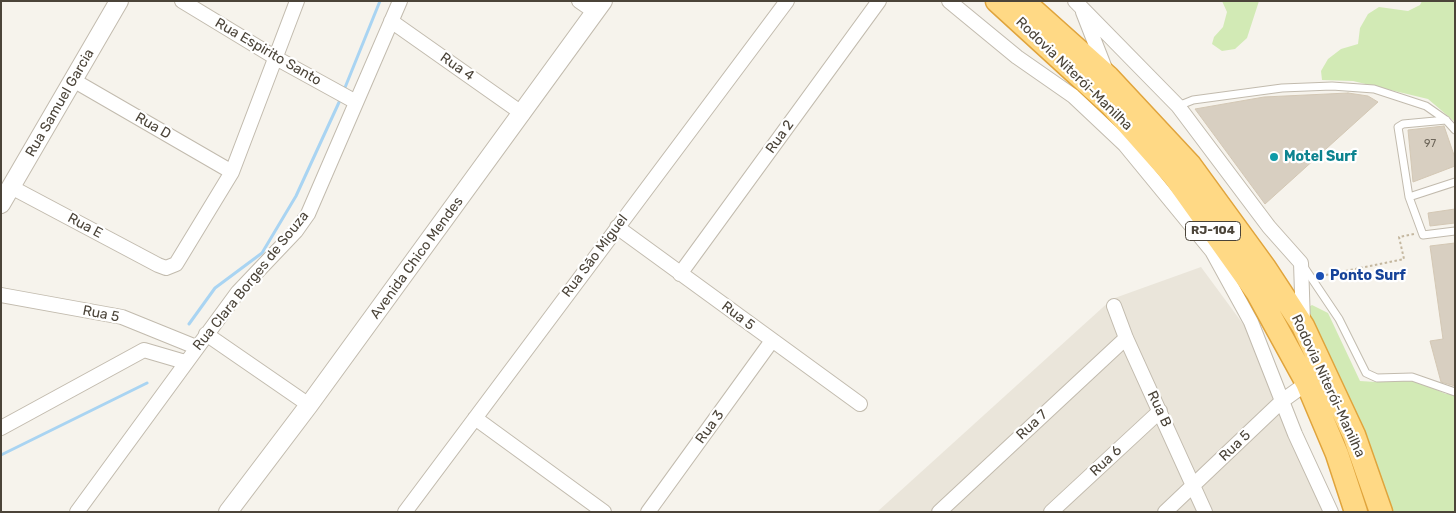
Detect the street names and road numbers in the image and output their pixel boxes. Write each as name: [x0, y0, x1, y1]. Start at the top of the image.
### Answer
street label: Rodovia Niterói-Manilha: [1012, 14, 1136, 134]
street label: Rua Espirito Santo: [212, 15, 324, 89]
street label: Rua Samuel Garcia: [22, 46, 98, 160]
street label: Rua 4: [437, 49, 477, 85]
street label: Rua D: [132, 109, 174, 143]
street label: Rua 2: [762, 117, 798, 157]
street label: Avenida Chico Mendes: [367, 194, 467, 322]
street label: Rua Clara Borges de Souza: [190, 208, 312, 354]
street label: Rua E: [65, 210, 105, 242]
street label: Rua São Miguel: [558, 211, 632, 301]
road number: RJ-104: [1186, 222, 1240, 240]
street label: Rua 5: [718, 298, 758, 334]
street label: Rua 5: [81, 302, 121, 326]
street label: Rodovia Niterói-Manilha: [1288, 312, 1368, 460]
street label: Rua B: [1143, 388, 1175, 430]
street label: Rua 3: [692, 407, 728, 447]
street label: Rua 7: [1013, 407, 1051, 443]
street label: Rua 5: [1216, 427, 1254, 465]
street label: Rua 6: [1087, 442, 1125, 480]

